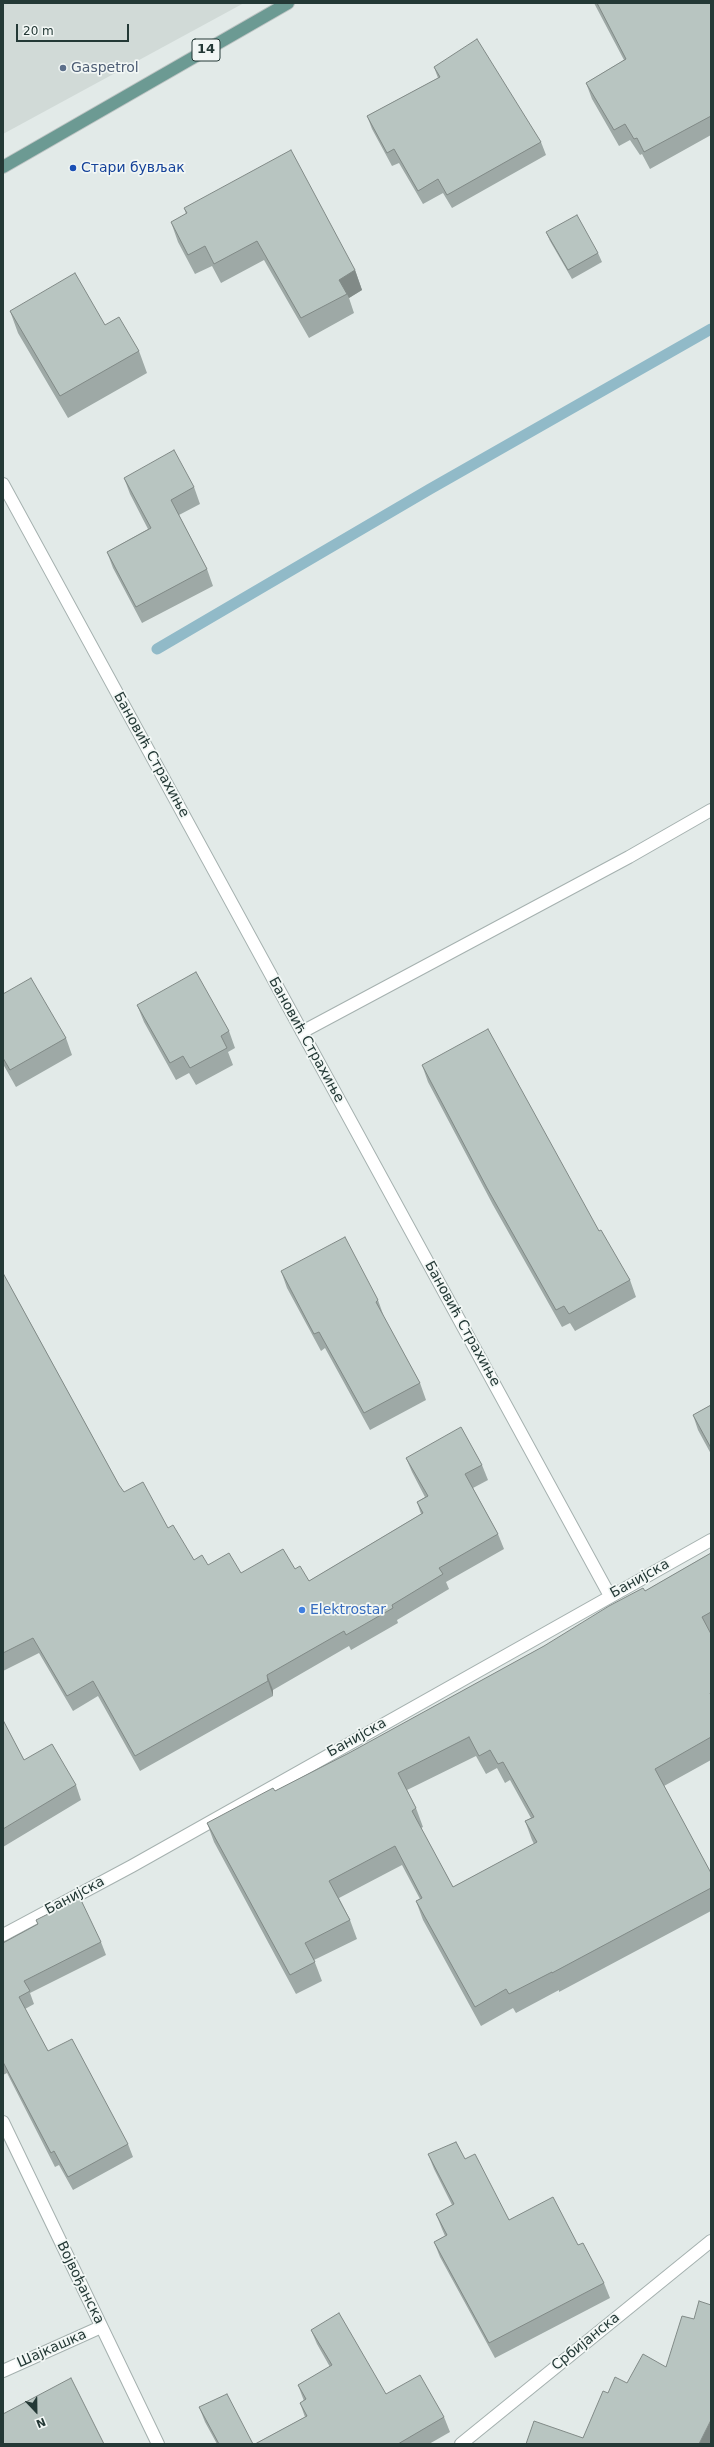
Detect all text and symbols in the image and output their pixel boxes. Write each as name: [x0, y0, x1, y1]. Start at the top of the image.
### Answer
scale bar: [18, 16, 131, 42]
text: 20 m: [23, 24, 54, 38]
road number: 14: [192, 39, 220, 61]
place label: Gaspetrol: [71, 60, 139, 76]
marker: Gaspetrol: [58, 63, 68, 73]
place label: Стари бувљак: [81, 160, 185, 176]
marker: Стари бувљак: [68, 163, 78, 173]
street label: Бановић Страхиње: [110, 689, 192, 821]
street label: Бановић Страхиње: [265, 974, 347, 1106]
street label: Бановић Страхиње: [421, 1258, 503, 1390]
street label: Банијска: [607, 1556, 673, 1602]
place label: Elektrostar: [310, 1602, 386, 1618]
marker: Elektrostar: [297, 1605, 307, 1615]
street label: Банијска: [324, 1715, 390, 1761]
street label: Банијска: [42, 1873, 108, 1919]
street label: Војвођанска: [53, 2239, 107, 2327]
street label: Србијанска: [549, 2309, 623, 2375]
street label: Шајкашка: [15, 2326, 89, 2372]
north arrow: [16, 2391, 56, 2431]
text: N: [34, 2415, 47, 2430]

